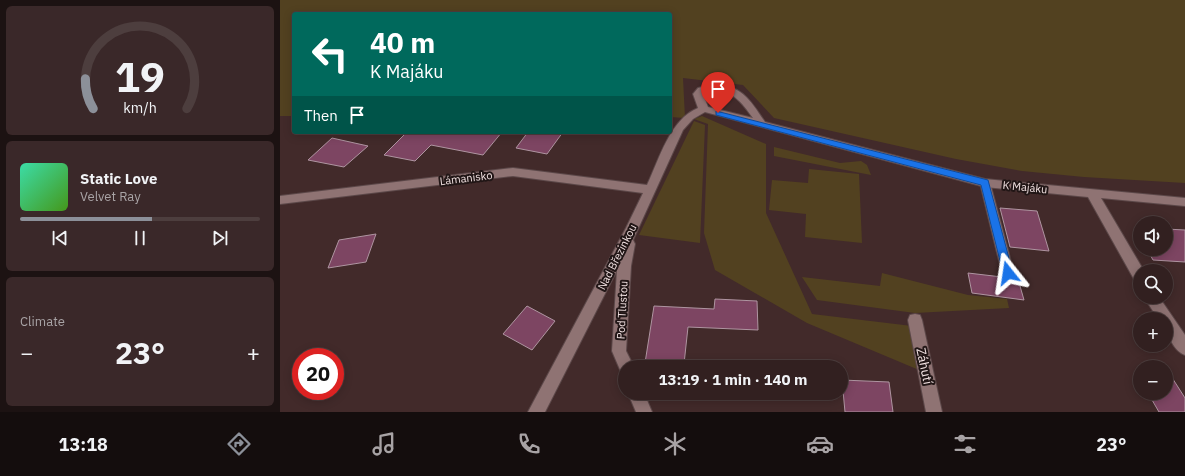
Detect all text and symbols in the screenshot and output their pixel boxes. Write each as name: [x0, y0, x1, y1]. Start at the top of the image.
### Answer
text: 40 m: [370, 24, 435, 61]
icon: left: [304, 28, 356, 80]
text: 19: [115, 48, 165, 102]
text: K Majáku: [370, 60, 444, 83]
pin: [701, 72, 735, 113]
icon: arrive: [707, 78, 729, 100]
text: km/h: [123, 97, 157, 116]
icon: arrive: [346, 104, 368, 126]
text: Then: [304, 106, 338, 125]
street label: Lámanisko: [439, 168, 493, 188]
text: Static Love: [80, 169, 157, 188]
street label: K Majáku: [1002, 178, 1048, 196]
text: Velvet Ray: [80, 188, 141, 205]
map controls: [1133, 216, 1173, 400]
button: sound: [1133, 216, 1173, 256]
street label: Nad Březinkou: [594, 222, 640, 292]
icon: previous: [49, 227, 71, 249]
icon: pause: [129, 227, 151, 249]
icon: next: [209, 227, 231, 249]
position arrow: [987, 252, 1029, 294]
button: search: [1133, 264, 1173, 304]
street label: Pod Tlustou: [613, 280, 631, 340]
button: +: [1133, 312, 1173, 352]
text: Climate: [20, 313, 65, 330]
text: 23°: [115, 333, 165, 372]
text: −: [20, 338, 33, 367]
text: +: [247, 338, 260, 367]
street label: Záhutí: [912, 346, 937, 387]
speed limit sign: 20: [292, 348, 344, 400]
button: −: [1133, 360, 1173, 400]
text: 13:19 · 1 min · 140 m: [659, 370, 807, 389]
icon: directions: [225, 430, 253, 458]
icon: music: [370, 430, 398, 458]
icon: phone: [515, 430, 543, 458]
icon: climate: [661, 430, 689, 458]
icon: car: [806, 430, 834, 458]
icon: filters: [951, 430, 979, 458]
text: 13:18: [59, 433, 108, 456]
text: 23°: [1096, 433, 1126, 456]

